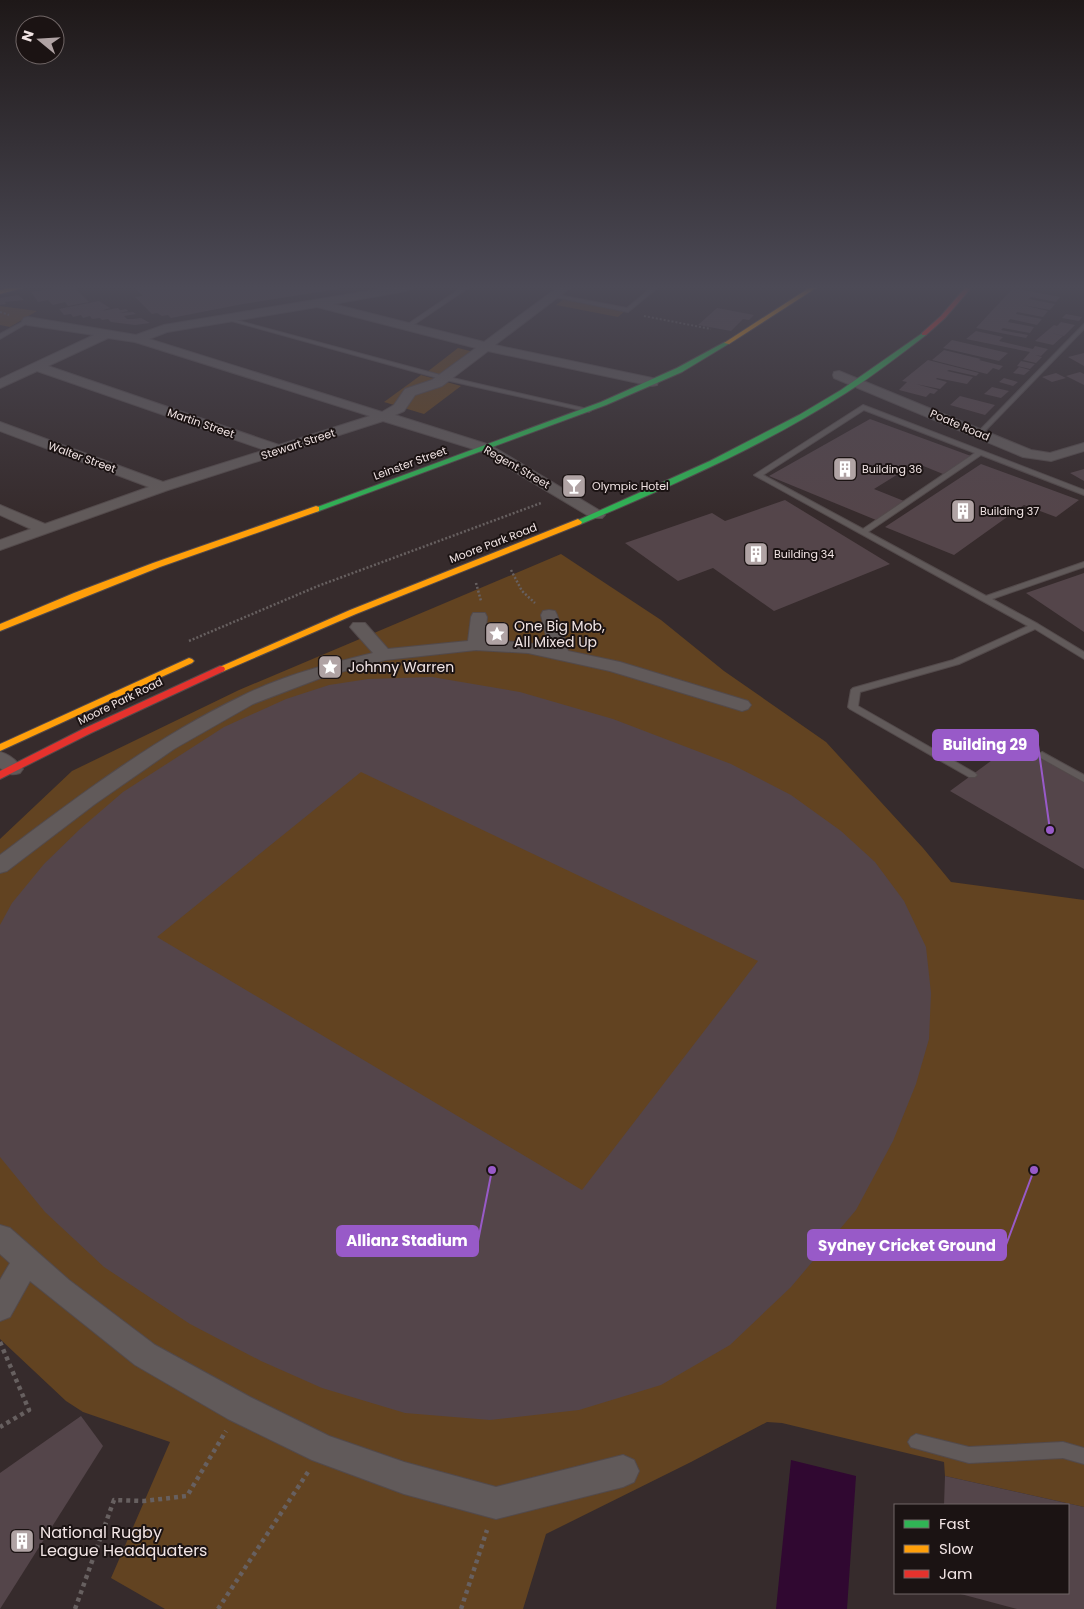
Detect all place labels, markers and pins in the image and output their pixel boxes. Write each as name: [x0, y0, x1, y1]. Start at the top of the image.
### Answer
building icon: Building 36: [832, 456, 858, 482]
place label: Building 36: [862, 461, 922, 477]
bar icon: Olympic Hotel: [561, 473, 587, 499]
place label: Olympic Hotel: [592, 478, 669, 494]
building icon: Building 37: [950, 498, 976, 524]
place label: Building 37: [980, 503, 1039, 519]
building icon: Building 34: [743, 541, 769, 567]
place label: Building 34: [774, 546, 834, 562]
place label: One Big Mob, All Mixed Up: [514, 616, 605, 652]
place icon: One Big Mob, All Mixed Up: [484, 621, 510, 647]
place icon: Johnny Warren: [317, 654, 343, 680]
place label: Johnny Warren: [348, 657, 454, 677]
callout: Building 29: [933, 730, 1038, 760]
callout: Allianz Stadium: [337, 1226, 478, 1256]
callout: Sydney Cricket Ground: [808, 1230, 1006, 1260]
place label: National Rugby League Headquaters: [40, 1521, 207, 1562]
building icon: National Rugby League Headquaters: [9, 1528, 35, 1554]

